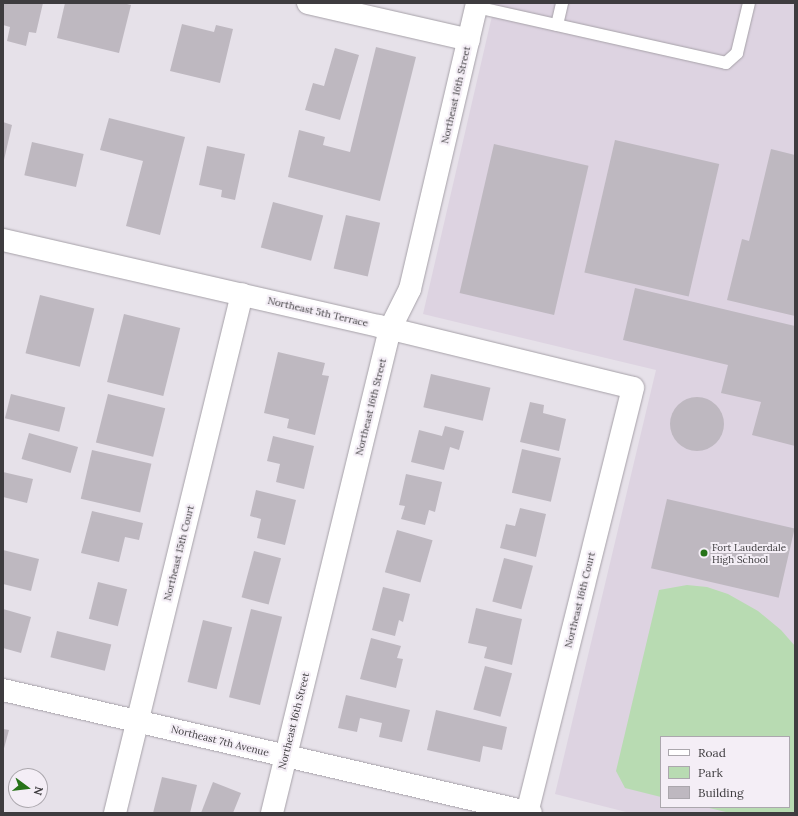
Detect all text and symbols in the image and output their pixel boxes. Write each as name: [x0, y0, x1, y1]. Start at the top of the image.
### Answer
street label: Northeast 16th Street: [439, 45, 473, 145]
street label: Northeast 5th Terrace: [266, 295, 370, 329]
street label: Northeast 16th Street: [353, 357, 389, 457]
street label: Northeast 15th Court: [161, 504, 197, 602]
place label: Fort Lauderdale High School: [712, 541, 786, 564]
marker: Fort Lauderdale High School: [699, 548, 709, 558]
street label: Northeast 16th Court: [562, 551, 598, 649]
street label: Northeast 16th Street: [276, 671, 312, 771]
street label: Northeast 7th Avenue: [170, 723, 270, 759]
legend: [660, 736, 790, 808]
text: Road: [698, 745, 726, 760]
text: Park: [698, 765, 723, 780]
north arrow: [8, 768, 48, 808]
text: N: [31, 785, 46, 797]
text: Building: [698, 785, 744, 800]

